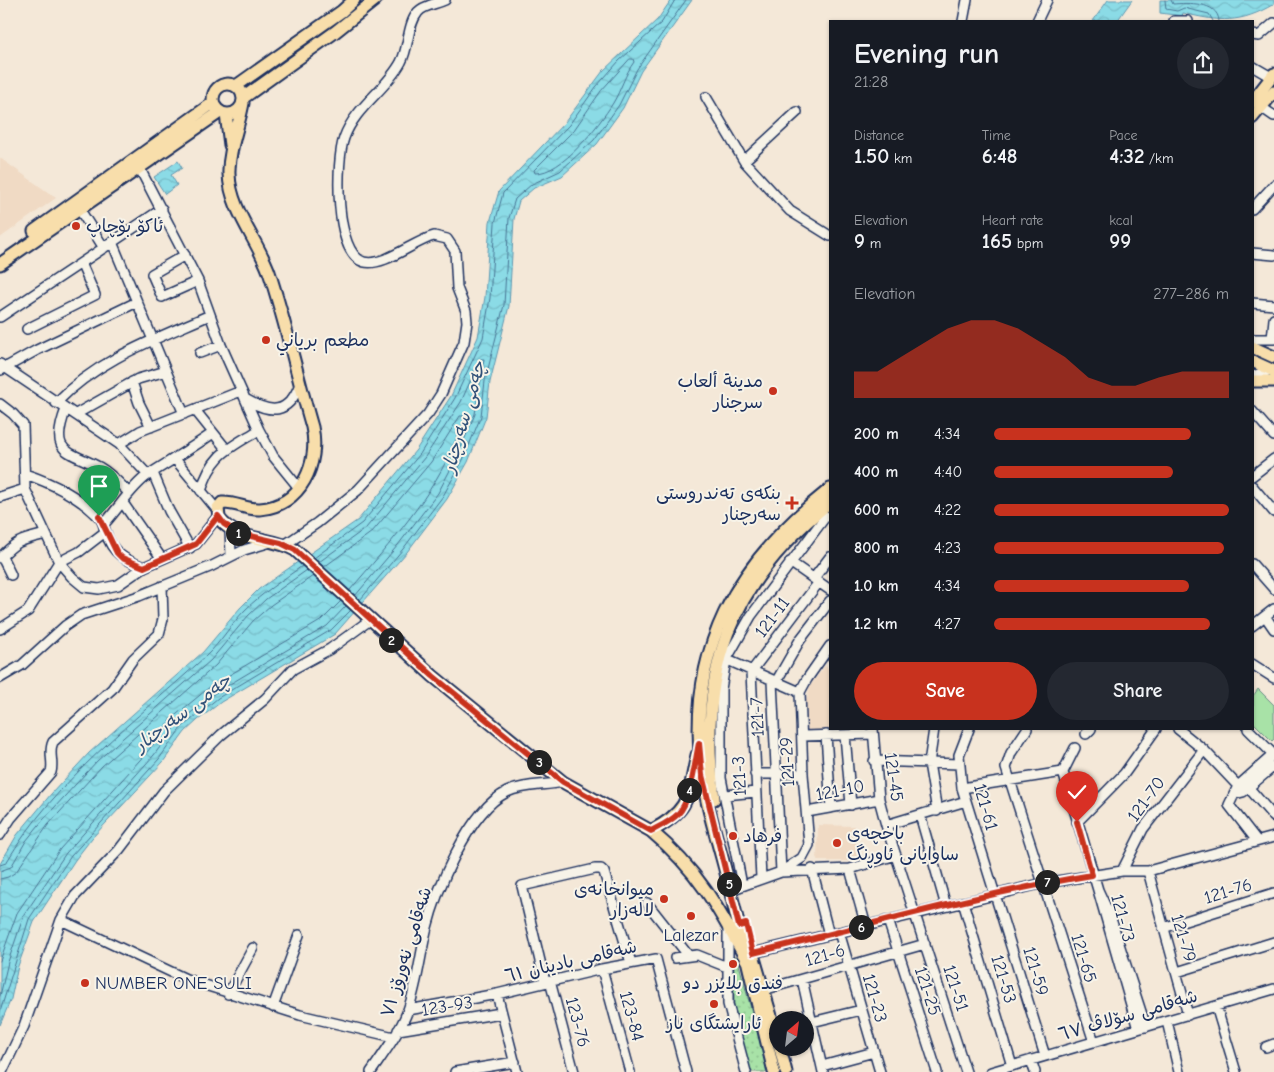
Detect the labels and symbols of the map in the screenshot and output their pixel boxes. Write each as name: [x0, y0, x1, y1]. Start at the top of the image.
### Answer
place label: ئاکۆ بۆچاپ: [86, 216, 163, 238]
marker: ئاکۆ بۆچاپ: [70, 220, 82, 232]
place label: مطعم برياني: [276, 330, 369, 356]
marker: مطعم برياني: [260, 334, 272, 346]
water label: چەمی سەرچنار: [437, 358, 492, 478]
place label: مدينة ألعاب سرجنار: [677, 371, 763, 413]
marker: مدينة ألعاب سرجنار: [767, 385, 779, 397]
pin: [78, 465, 120, 516]
place label: بنکەی تەندروستی سەرچنار: [656, 483, 781, 526]
marker: بنکەی تەندروستی سەرچنار: [785, 496, 799, 510]
pin: 1: [226, 520, 250, 546]
street label: 121-11: [750, 593, 794, 642]
pin: 2: [378, 628, 404, 652]
water label: چەمی سەرچنار: [128, 669, 237, 758]
street label: 121-7: [746, 696, 769, 737]
street label: 121-29: [776, 737, 799, 787]
pin: 3: [526, 750, 552, 774]
street label: 121-45: [880, 751, 907, 803]
street label: 121-3: [728, 755, 751, 797]
pin: [1056, 771, 1098, 822]
street label: 121-70: [1123, 773, 1170, 826]
street label: 121-10: [814, 776, 866, 805]
pin: 4: [676, 778, 702, 802]
street label: 121-61: [969, 781, 1002, 833]
place label: باخچەی ساوایانی ئاوڕنگ: [847, 823, 959, 869]
place label: فرهاد: [743, 826, 782, 847]
marker: فرهاد: [727, 830, 739, 842]
marker: باخچەی ساوایانی ئاوڕنگ: [831, 837, 843, 849]
pin: 7: [1034, 870, 1060, 894]
pin: 5: [716, 872, 742, 896]
street label: 121-76: [1202, 874, 1255, 909]
place label: میوانخانەی لالەزار: [574, 879, 654, 921]
street label: شەقامی نەورۆز ٧١: [377, 884, 436, 1020]
street label: 121-73: [1106, 892, 1139, 944]
marker: میوانخانەی لالەزار: [658, 893, 670, 905]
marker: Lalezar: [685, 910, 697, 922]
street label: 121-79: [1166, 912, 1201, 965]
pin: 6: [848, 914, 874, 940]
place label: Lalezar: [664, 925, 719, 946]
street label: 121-65: [1066, 931, 1101, 985]
street label: شەقامی بادینان ٦١: [503, 936, 639, 987]
street label: 121-6: [803, 940, 848, 971]
street label: 121-59: [1018, 944, 1053, 998]
street label: 121-53: [986, 952, 1021, 1006]
marker: فندق بلايزر دو: [727, 958, 739, 970]
street label: 121-51: [938, 962, 973, 1014]
street label: 121-25: [910, 964, 945, 1018]
street label: 121-23: [858, 971, 891, 1025]
place label: NUMBER ONE SULI: [95, 973, 252, 994]
place label: فندق بلايزر دو: [681, 973, 783, 994]
marker: NUMBER ONE SULI: [79, 977, 91, 989]
street label: شەقامی سۆلاڤ ٦٧: [1056, 986, 1200, 1045]
street label: 123-84: [615, 989, 648, 1043]
street label: 123-93: [420, 992, 474, 1021]
street label: 123-76: [561, 995, 594, 1049]
marker: ئارایشتگای ناز: [708, 998, 720, 1010]
north arrow: [769, 1011, 814, 1056]
place label: ئارایشتگای ناز: [665, 1013, 762, 1034]

